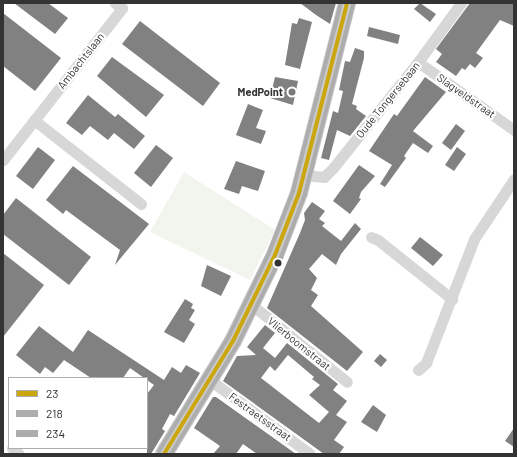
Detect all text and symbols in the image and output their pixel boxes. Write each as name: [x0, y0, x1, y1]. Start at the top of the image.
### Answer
street label: Ambachtslaan: [55, 30, 107, 92]
street label: Oude Tongersebaan: [353, 59, 423, 141]
street label: Slagveldstraat: [434, 71, 498, 121]
place label: MedPoint: [238, 85, 283, 99]
marker: MedPoint: [286, 86, 298, 98]
unlabelled marker: [273, 258, 283, 268]
street label: Vlierboomstraat: [265, 315, 333, 373]
legend: [8, 377, 148, 449]
text: 23: [46, 386, 59, 400]
street label: Festraetsstraat: [226, 390, 294, 444]
text: 218: [46, 406, 63, 420]
text: 234: [46, 426, 65, 440]

